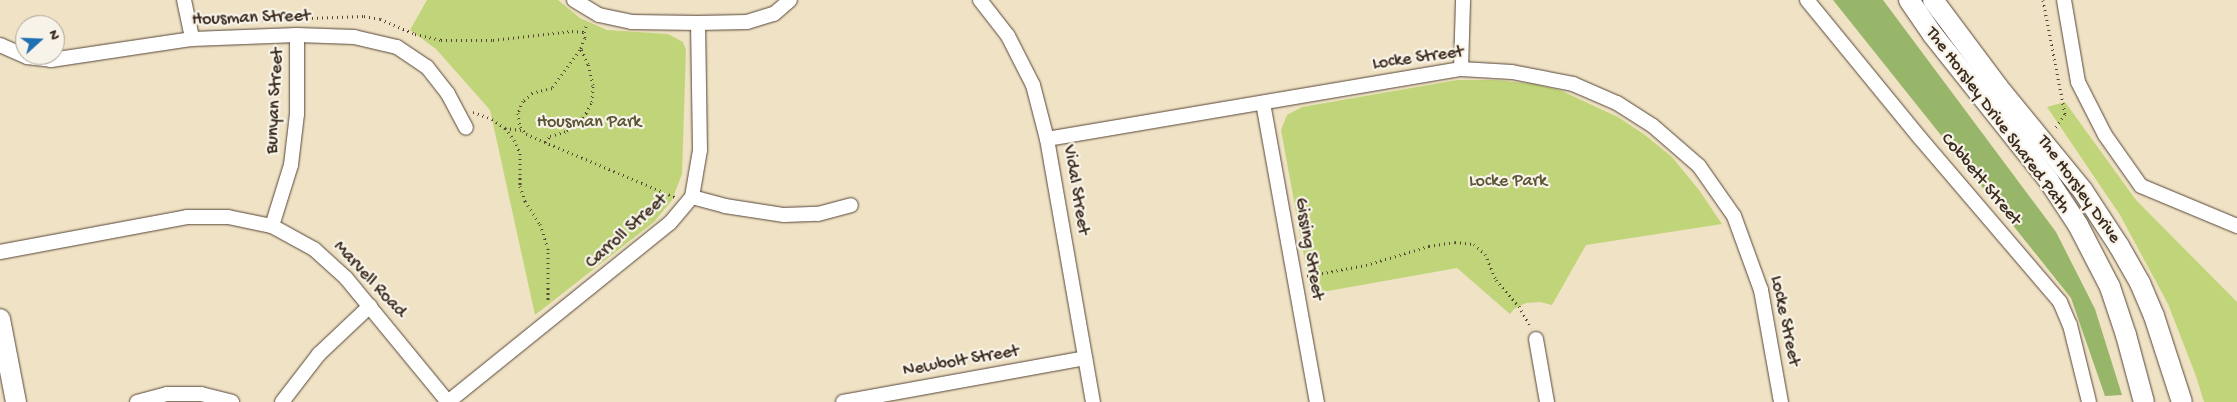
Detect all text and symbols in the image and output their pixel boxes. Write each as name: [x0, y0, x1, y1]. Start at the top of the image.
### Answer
street label: Housman Street: [192, 6, 310, 32]
north arrow: [15, 15, 65, 65]
street label: The Horsley Drive Shared Path: [1920, 23, 2074, 219]
text: N: [44, 28, 63, 42]
street label: Locke Street: [1371, 42, 1465, 76]
street label: Bunyan Street: [262, 48, 290, 154]
park label: Housman Park: [537, 112, 641, 134]
street label: Cobbett Street: [1935, 129, 2025, 231]
street label: The Horsley Drive: [2032, 132, 2124, 248]
street label: Vidal Street: [1056, 143, 1094, 237]
park label: Locke Park: [1469, 171, 1547, 193]
street label: Carroll Street: [582, 190, 672, 274]
street label: Gissing Street: [1288, 196, 1328, 302]
street label: Marvell Road: [328, 237, 410, 323]
street label: Locke Street: [1764, 274, 1804, 368]
street label: Newbolt Street: [901, 341, 1021, 383]

